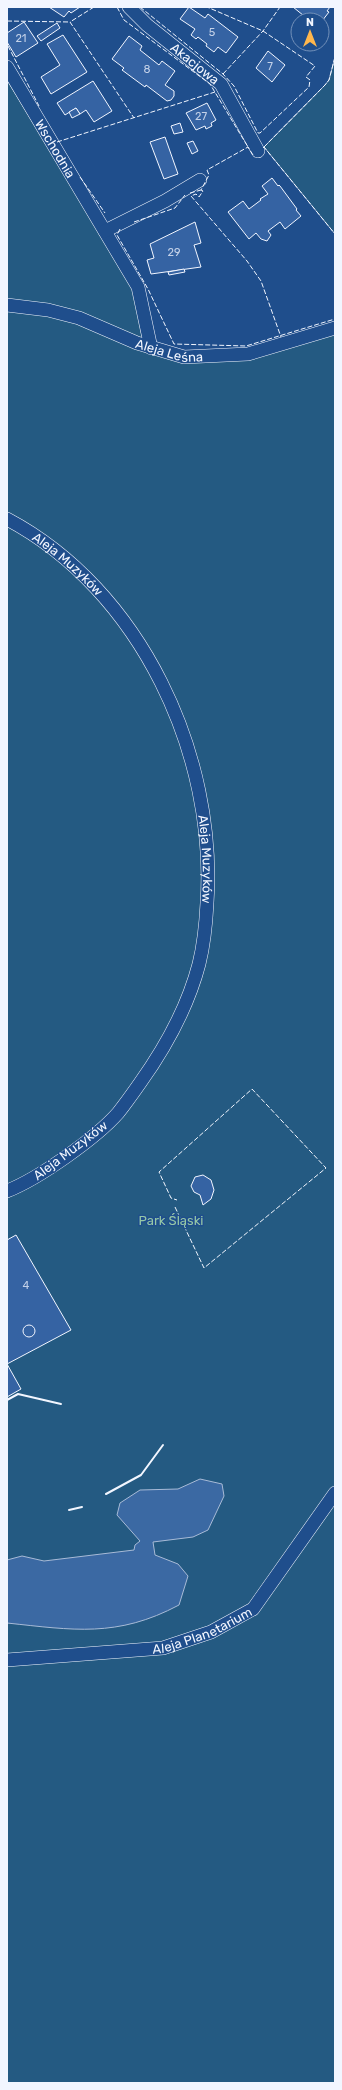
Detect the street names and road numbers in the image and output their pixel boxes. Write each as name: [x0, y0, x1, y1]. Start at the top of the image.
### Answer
street label: Akacjowa: [168, 40, 222, 88]
street label: Wschodnia: [32, 117, 78, 181]
street label: Aleja Leśna: [134, 336, 203, 365]
street label: Aleja Muzyków: [30, 529, 106, 599]
street label: Aleja Muzyków: [195, 814, 215, 904]
street label: Aleja Muzyków: [30, 1118, 110, 1183]
street label: Aleja Planetarium: [152, 1604, 254, 1657]

